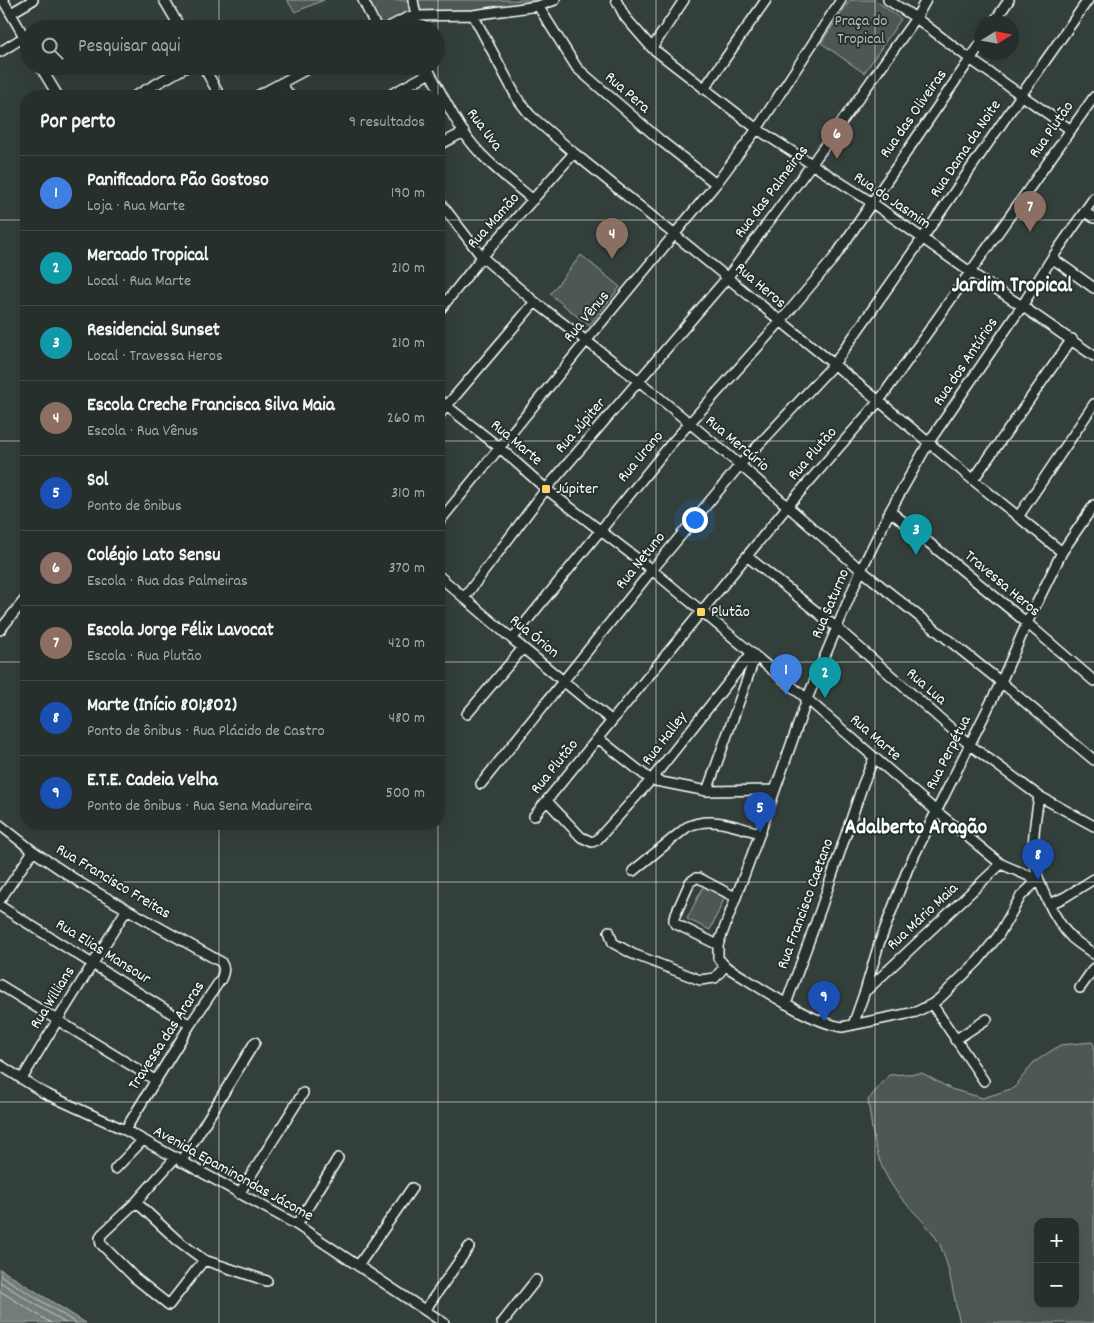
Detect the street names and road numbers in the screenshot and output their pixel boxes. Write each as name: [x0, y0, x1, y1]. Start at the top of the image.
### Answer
street label: Rua das Oliveiras: [875, 65, 953, 163]
street label: Rua Pera: [599, 67, 655, 120]
street label: Rua Dama da Noite: [925, 96, 1007, 202]
street label: Rua Plutão: [1024, 97, 1080, 163]
street label: Rua Uva: [460, 104, 508, 156]
street label: Rua das Palmeiras: [729, 141, 815, 243]
street label: Rua do Jasmim: [849, 167, 935, 235]
street label: Rua Mamão: [462, 188, 526, 254]
street label: Rua Heros: [729, 258, 791, 315]
street label: Rua Vênus: [558, 286, 616, 348]
street label: Rua dos Antúrios: [928, 313, 1004, 411]
street label: Rua Júpiter: [550, 393, 612, 459]
street label: Rua Mercúrio: [700, 410, 774, 478]
street label: Rua Marte: [485, 414, 547, 472]
street label: Rua Plutão: [783, 422, 843, 486]
street label: Rua Urano: [612, 426, 670, 488]
street label: Rua Netuno: [611, 527, 671, 595]
street label: Travessa Heros: [959, 545, 1045, 623]
street label: Rua Saturno: [806, 566, 856, 642]
street label: Rua Órion: [504, 610, 564, 664]
street label: Rua Lua: [901, 663, 952, 711]
street label: Rua Halley: [637, 707, 694, 771]
street label: Rua Marte: [844, 709, 906, 767]
street label: Rua Perpétua: [920, 711, 978, 794]
street label: Rua Plutão: [526, 735, 584, 799]
street label: Rua Francisco Caetano: [772, 835, 840, 973]
street label: Rua Francisco Freitas: [51, 839, 175, 926]
street label: Rua Mário Maia: [882, 878, 964, 956]
street label: Rua Elias Mansour: [51, 913, 155, 991]
street label: Rua Willians: [25, 962, 81, 1034]
street label: Travessa das Araras: [123, 977, 211, 1095]
street label: Avenida Epaminondas Jácome: [149, 1120, 317, 1228]

